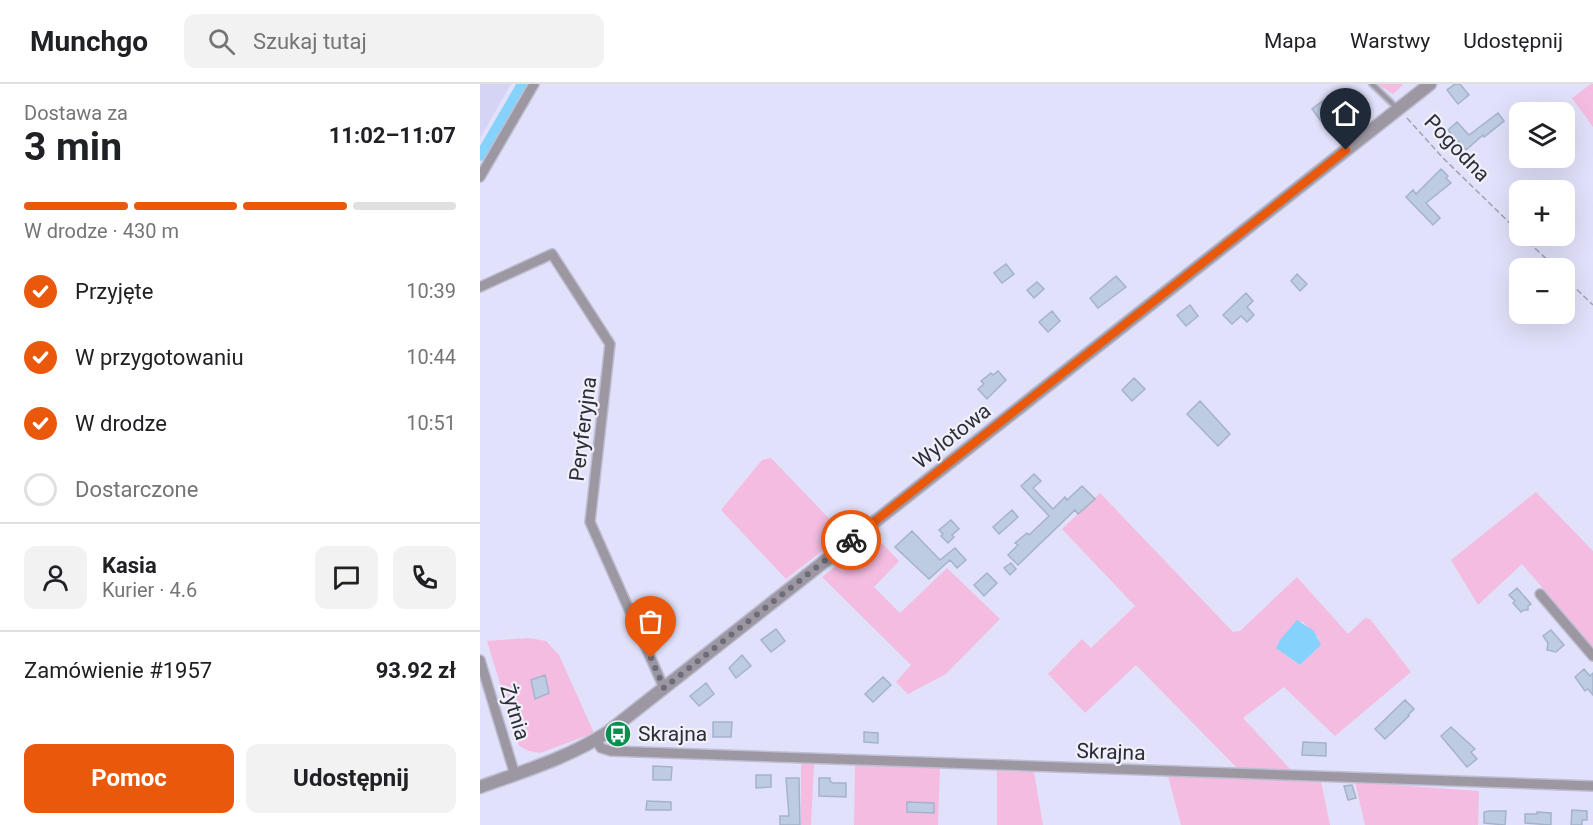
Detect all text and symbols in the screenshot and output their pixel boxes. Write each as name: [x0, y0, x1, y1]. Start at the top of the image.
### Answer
search box: [184, 14, 604, 68]
text: Munchgo: [30, 25, 148, 58]
icon: search: [205, 25, 238, 58]
text: Szukaj tutaj: [253, 29, 367, 54]
text: Mapa: [1264, 29, 1317, 53]
text: Warstwy: [1350, 29, 1430, 53]
text: Udostępnij: [1463, 29, 1563, 53]
pin: [1320, 88, 1371, 150]
icon: home: [1329, 97, 1362, 130]
text: Dostawa za: [24, 101, 128, 125]
map controls: [1509, 102, 1575, 324]
button: layers: [1509, 102, 1575, 168]
street label: Pogodna: [1419, 110, 1495, 186]
text: 11:02–11:07: [329, 123, 456, 148]
text: 3 min: [24, 124, 122, 170]
button: +: [1509, 180, 1575, 246]
text: W drodze · 430 m: [24, 219, 179, 243]
button: −: [1509, 258, 1575, 324]
icon: check: [24, 275, 57, 308]
text: Przyjęte: [75, 279, 153, 304]
text: 10:39: [406, 279, 456, 303]
icon: check: [24, 341, 57, 374]
text: W przygotowaniu: [75, 345, 244, 370]
text: 10:44: [406, 345, 456, 369]
street label: Peryferyjna: [565, 375, 601, 483]
street label: Wylotowa: [909, 398, 995, 474]
icon: check: [24, 407, 57, 440]
text: W drodze: [75, 411, 167, 436]
text: 10:51: [406, 411, 456, 435]
text: Dostarczone: [75, 477, 198, 502]
courier: [821, 510, 881, 570]
icon: bike: [835, 524, 868, 557]
button: person: [24, 546, 87, 609]
button: chat: [315, 546, 378, 609]
button: phone: [393, 546, 456, 609]
text: Kasia: [102, 553, 157, 578]
text: Kurier · 4.6: [102, 578, 197, 602]
pin: [625, 596, 676, 658]
icon: bag: [634, 605, 667, 638]
text: Zamówienie #1957: [24, 658, 212, 683]
text: 93.92 zł: [376, 658, 456, 683]
street label: Żytnia: [495, 681, 535, 743]
bus stop icon: Skrajna: [603, 719, 633, 749]
place label: Skrajna: [638, 722, 707, 746]
street label: Skrajna: [1076, 739, 1146, 765]
button: Pomoc: [24, 744, 234, 813]
button: Udostępnij: [246, 744, 456, 813]

